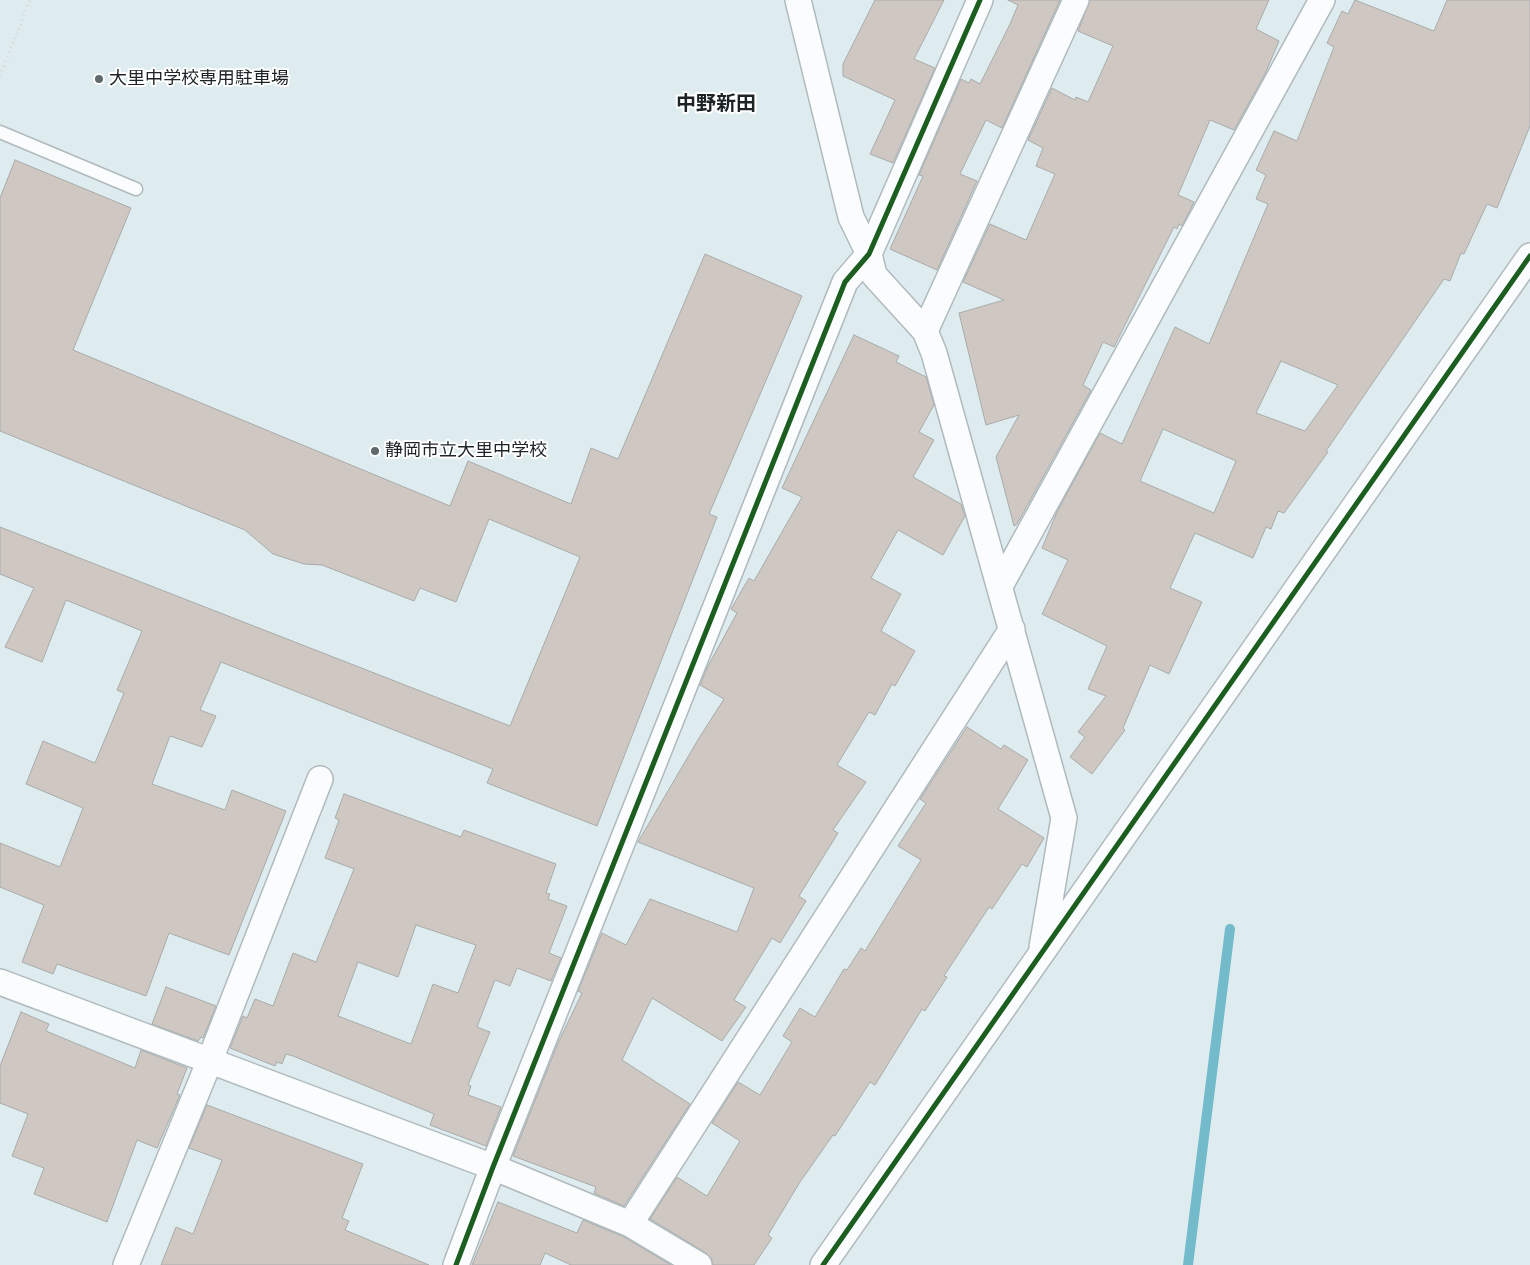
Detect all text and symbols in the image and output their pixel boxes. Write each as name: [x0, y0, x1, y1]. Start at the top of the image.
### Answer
place label: 大里中学校専用駐車場: [109, 68, 289, 90]
marker: 大里中学校専用駐車場: [93, 73, 105, 85]
district label: 中野新田: [676, 93, 756, 117]
place label: 静岡市立大里中学校: [385, 440, 547, 462]
marker: 静岡市立大里中学校: [369, 445, 381, 457]

